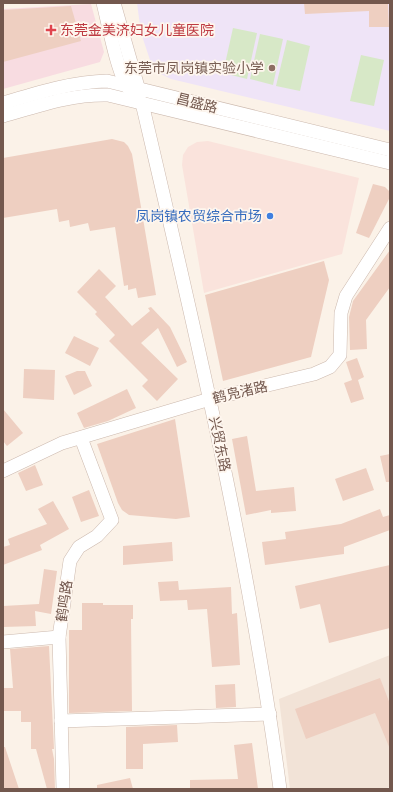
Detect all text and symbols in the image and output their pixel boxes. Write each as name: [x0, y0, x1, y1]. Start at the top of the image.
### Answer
place label: 东莞金美济妇女儿童医院: [60, 21, 214, 39]
marker: 东莞金美济妇女儿童医院: [45, 24, 57, 36]
place label: 东莞市凤岗镇实验小学: [124, 59, 264, 77]
marker: 东莞市凤岗镇实验小学: [267, 63, 277, 73]
street label: 昌盛路: [174, 89, 220, 117]
place label: 凤岗镇农贸综合市场: [136, 207, 262, 225]
marker: 凤岗镇农贸综合市场: [265, 211, 275, 221]
street label: 鹤凫渚路: [211, 377, 269, 407]
street label: 兴贸东路: [205, 415, 235, 473]
street label: 鹤鸣路: [52, 579, 76, 623]

